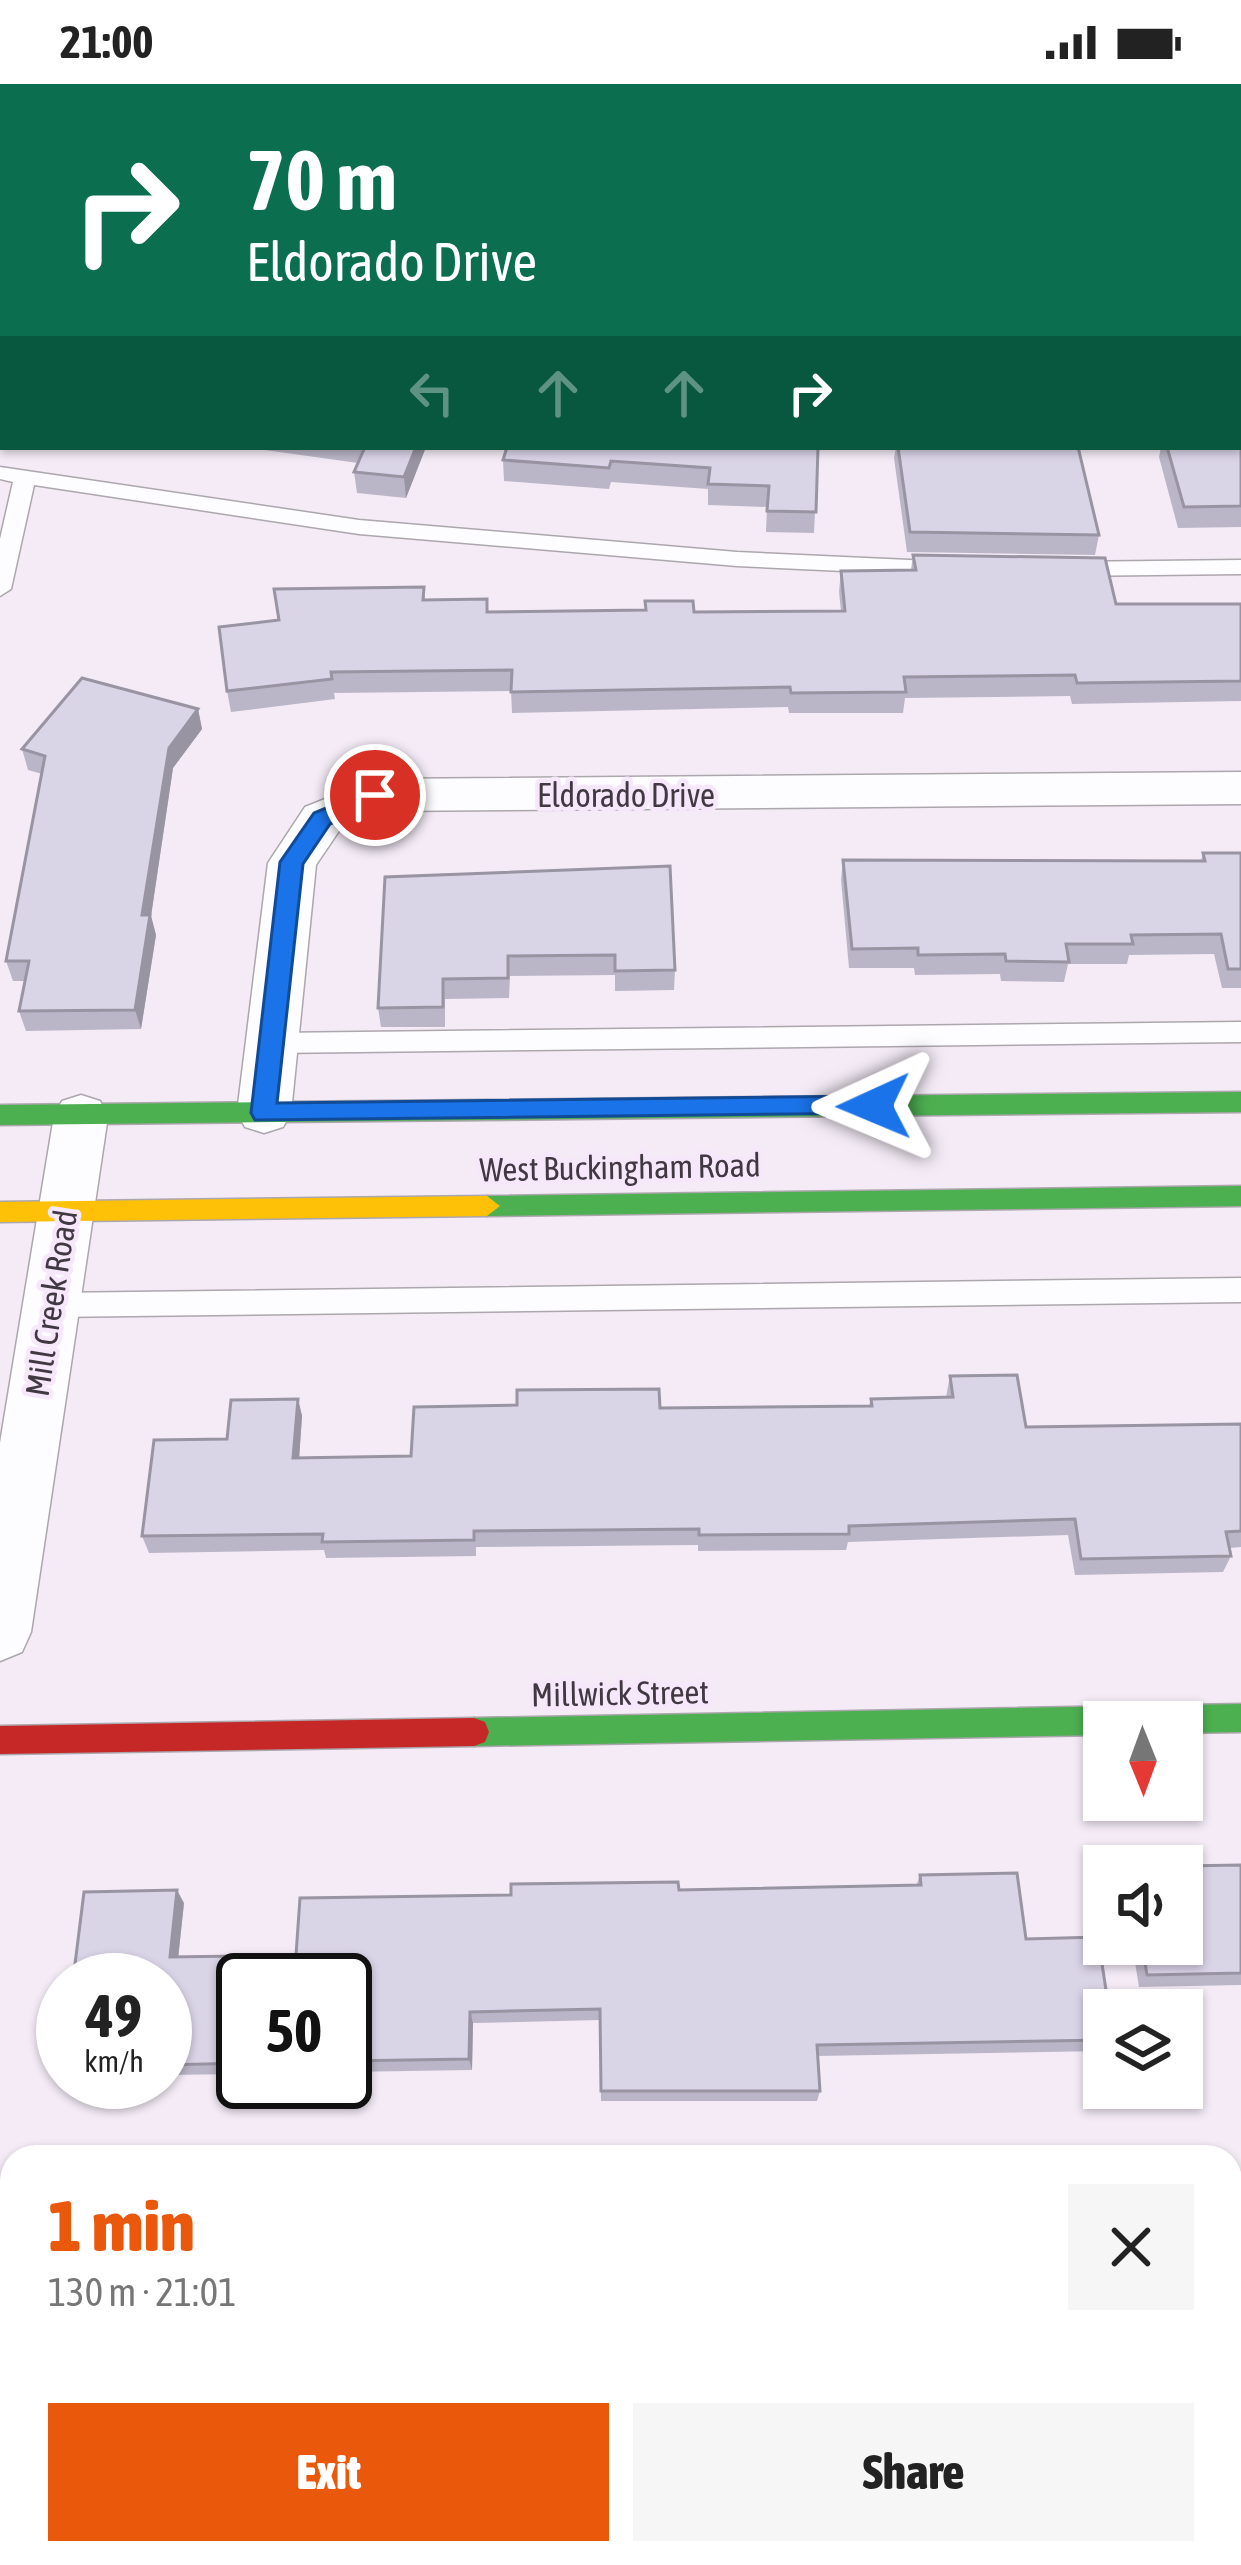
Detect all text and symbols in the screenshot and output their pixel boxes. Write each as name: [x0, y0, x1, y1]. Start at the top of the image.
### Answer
text: 21:00: [60, 16, 154, 68]
icon: right: [48, 132, 204, 288]
text: 70 m: [246, 132, 397, 228]
text: Eldorado Drive: [246, 231, 537, 292]
icon: left: [399, 360, 465, 426]
icon: ahead: [525, 360, 591, 426]
icon: ahead: [651, 360, 717, 426]
icon: right: [777, 360, 843, 426]
pin: [324, 744, 426, 846]
icon: arrive: [342, 762, 408, 828]
street label: Eldorado Drive: [537, 776, 715, 814]
position arrow: [811, 1043, 937, 1169]
street label: West Buckingham Road: [479, 1146, 761, 1188]
street label: Mill Creek Road: [18, 1207, 84, 1399]
street label: Millwick Street: [531, 1672, 709, 1714]
north arrow: [1083, 1701, 1203, 1821]
map controls: [1083, 1701, 1203, 2109]
button: sound: [1083, 1845, 1203, 1965]
speed limit sign: 50: [216, 1953, 372, 2109]
text: 49: [86, 1981, 142, 2050]
button: layers: [1083, 1989, 1203, 2109]
text: km/h: [84, 2044, 144, 2078]
text: 1 min: [48, 2184, 195, 2266]
button: close: [1068, 2184, 1194, 2310]
text: 130 m · 21:01: [48, 2270, 237, 2314]
button: Exit: [48, 2403, 609, 2541]
button: Share: [633, 2403, 1194, 2541]

